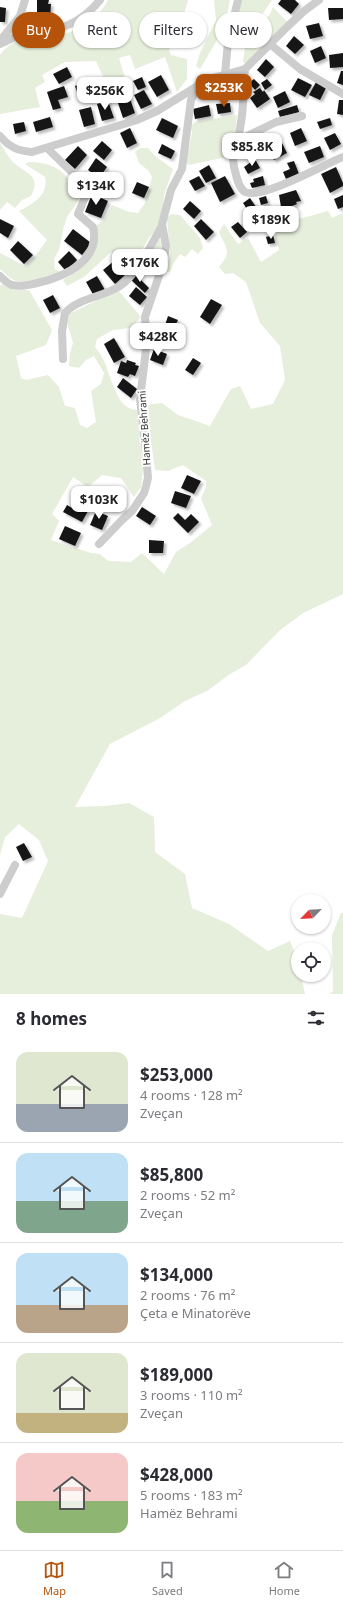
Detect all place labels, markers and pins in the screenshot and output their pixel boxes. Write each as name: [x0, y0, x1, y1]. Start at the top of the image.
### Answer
pin: $253K: [196, 74, 252, 108]
pin: $256K: [77, 77, 133, 111]
pin: $85.8K: [219, 133, 285, 167]
pin: $134K: [68, 172, 124, 206]
pin: $189K: [243, 206, 299, 240]
pin: $176K: [112, 249, 168, 283]
pin: $428K: [130, 323, 186, 357]
pin: $103K: [71, 486, 127, 520]

